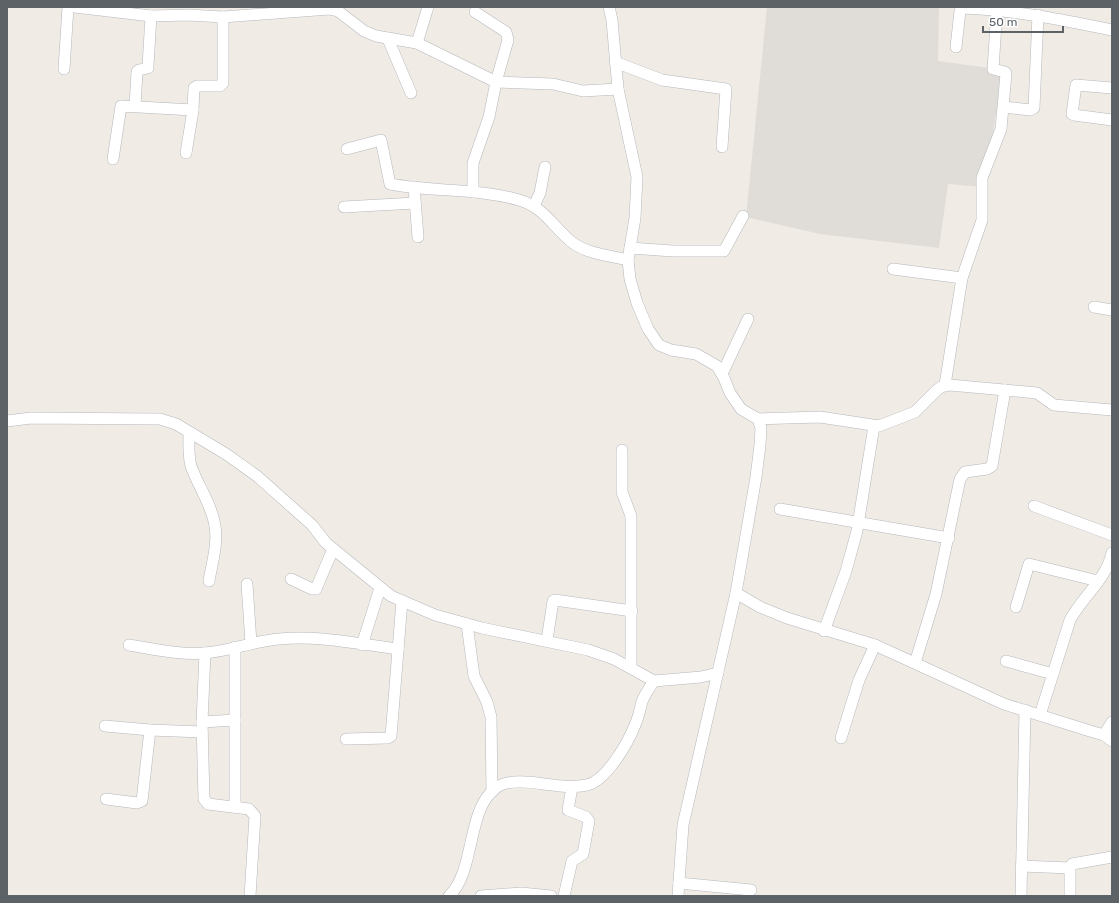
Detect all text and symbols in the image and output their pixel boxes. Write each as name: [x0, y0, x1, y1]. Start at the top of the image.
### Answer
scale bar: [983, 8, 1063, 34]
text: 50 m: [989, 15, 1017, 29]

